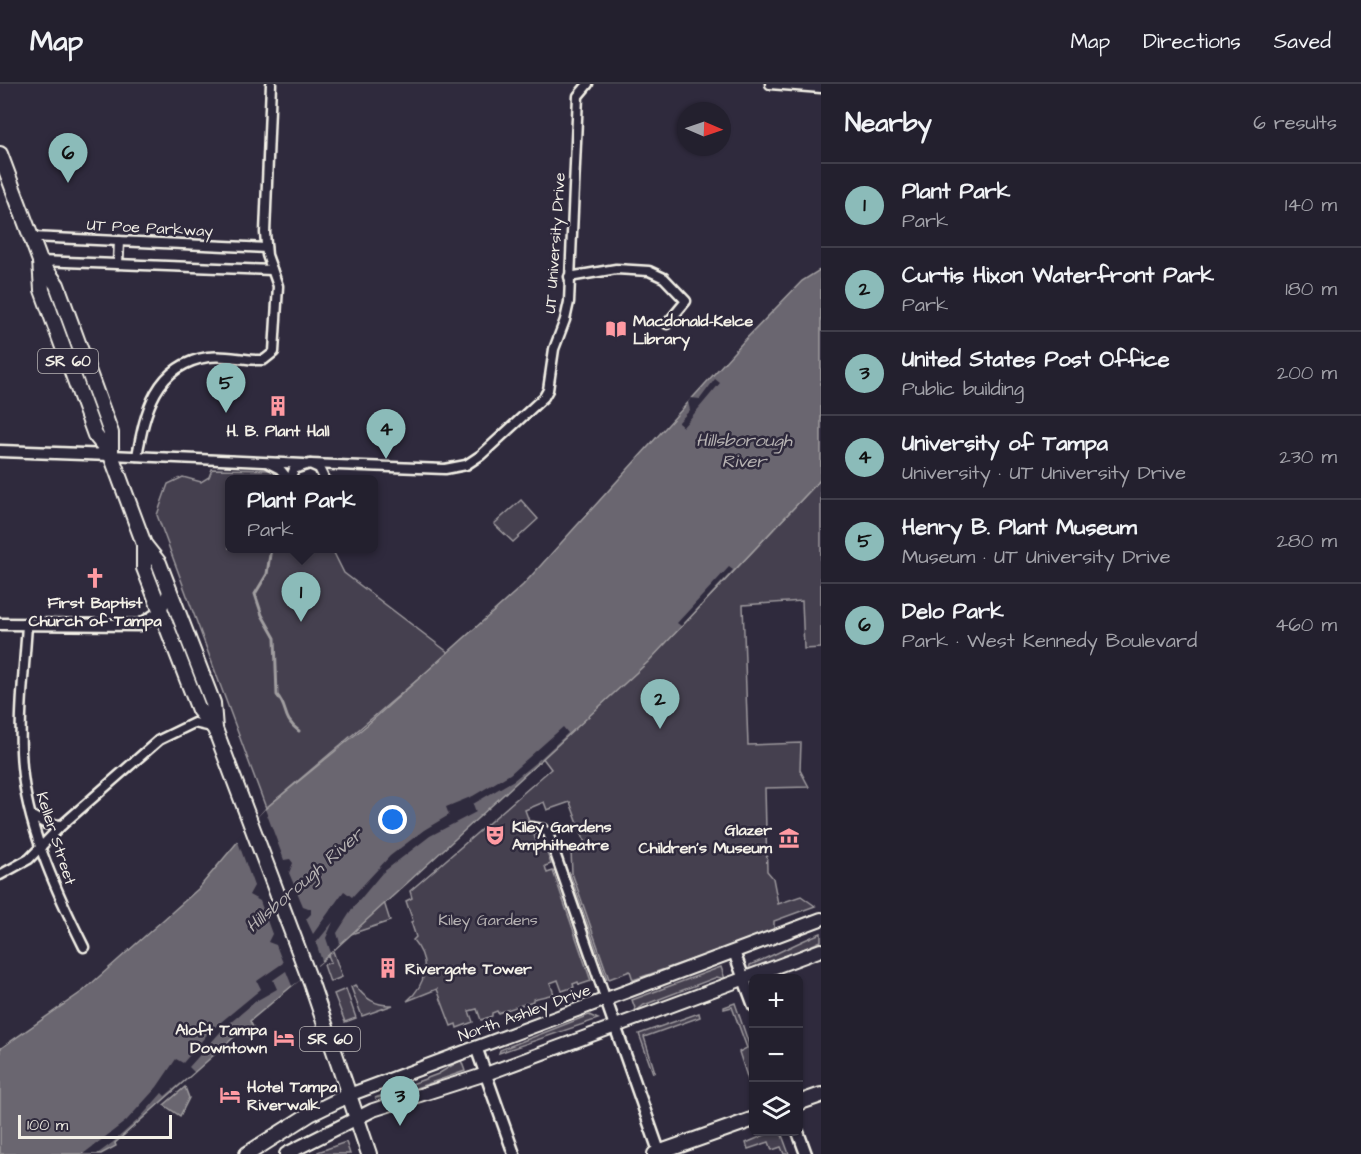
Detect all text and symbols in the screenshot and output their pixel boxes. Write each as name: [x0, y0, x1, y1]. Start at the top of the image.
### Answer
text: Map: [30, 22, 83, 61]
text: Map: [1070, 27, 1110, 56]
text: Directions: [1143, 27, 1241, 56]
text: Saved: [1274, 27, 1331, 56]
north arrow: [677, 102, 731, 156]
text: Nearby: [845, 105, 932, 141]
text: 6 results: [1253, 109, 1337, 137]
pin: 6: [48, 134, 88, 183]
street label: UT University Drive: [539, 172, 572, 314]
text: Plant Park: [902, 176, 1010, 207]
text: 1: [863, 191, 866, 219]
text: 140 m: [1285, 191, 1337, 219]
text: Park: [902, 207, 948, 235]
street label: UT Poe Parkway: [86, 214, 214, 243]
text: Curtis Hixon Waterfront Park: [902, 260, 1214, 291]
text: 2: [859, 275, 870, 303]
text: 180 m: [1285, 275, 1337, 303]
text: Park: [902, 291, 948, 319]
place label: Macdonald-Kelce Library: [633, 310, 754, 351]
library icon: Macdonald-Kelce Library: [604, 317, 628, 341]
text: United States Post Office: [902, 344, 1170, 375]
road number: SR 60: [38, 349, 98, 373]
text: 3: [859, 359, 870, 387]
text: 200 m: [1277, 359, 1337, 387]
pin: 5: [206, 364, 246, 413]
text: Public building: [902, 375, 1024, 403]
building icon: H. B. Plant Hall: [266, 394, 290, 418]
pin: 4: [366, 410, 406, 459]
place label: H. B. Plant Hall: [227, 420, 330, 442]
water label: Hillsborough River: [696, 428, 793, 474]
text: University of Tampa: [902, 428, 1108, 459]
text: 4: [858, 443, 871, 471]
text: 230 m: [1279, 443, 1337, 471]
text: University · UT University Drive: [902, 459, 1186, 487]
popup: [225, 475, 378, 553]
text: Plant Park: [247, 485, 356, 516]
text: Henry B. Plant Museum: [902, 512, 1137, 543]
text: Park: [247, 516, 294, 544]
text: 5: [857, 527, 872, 555]
text: 280 m: [1276, 527, 1337, 555]
text: Museum · UT University Drive: [902, 543, 1171, 571]
church icon: First Baptist Church of Tampa: [83, 566, 107, 590]
pin: 1: [282, 572, 320, 622]
place label: First Baptist Church of Tampa: [28, 592, 162, 632]
text: Delo Park: [902, 596, 1004, 627]
text: 6: [858, 611, 871, 639]
text: 460 m: [1275, 611, 1337, 639]
text: Park · West Kennedy Boulevard: [902, 627, 1197, 655]
pin: 2: [640, 680, 680, 729]
street label: Keller Street: [31, 789, 82, 888]
your location: [378, 805, 407, 834]
place label: Kiley Gardens Amphitheatre: [512, 816, 611, 856]
place label: Glazer Children's Museum: [638, 819, 773, 859]
water label: Hillsborough River: [240, 821, 370, 939]
theatre icon: Kiley Gardens Amphitheatre: [483, 823, 507, 847]
museum icon: Glazer Children's Museum: [777, 826, 801, 850]
park label: Kiley Gardens: [438, 909, 538, 932]
building icon: Rivergate Tower: [376, 956, 400, 980]
place label: Rivergate Tower: [405, 958, 532, 982]
map controls: [749, 974, 803, 1136]
button: +: [749, 974, 803, 1028]
street label: North Ashley Drive: [455, 979, 594, 1048]
place label: Aloft Tampa Downtown: [175, 1019, 268, 1059]
hotel icon: Aloft Tampa Downtown: [272, 1026, 296, 1050]
road number: SR 60: [300, 1027, 360, 1051]
button: −: [749, 1028, 803, 1082]
place label: Hotel Tampa Riverwalk: [247, 1076, 338, 1116]
pin: 3: [380, 1076, 420, 1126]
button: layers: [749, 1082, 803, 1136]
hotel icon: Hotel Tampa Riverwalk: [218, 1083, 242, 1107]
scale bar: [18, 1112, 172, 1140]
text: 100 m: [27, 1114, 68, 1136]

